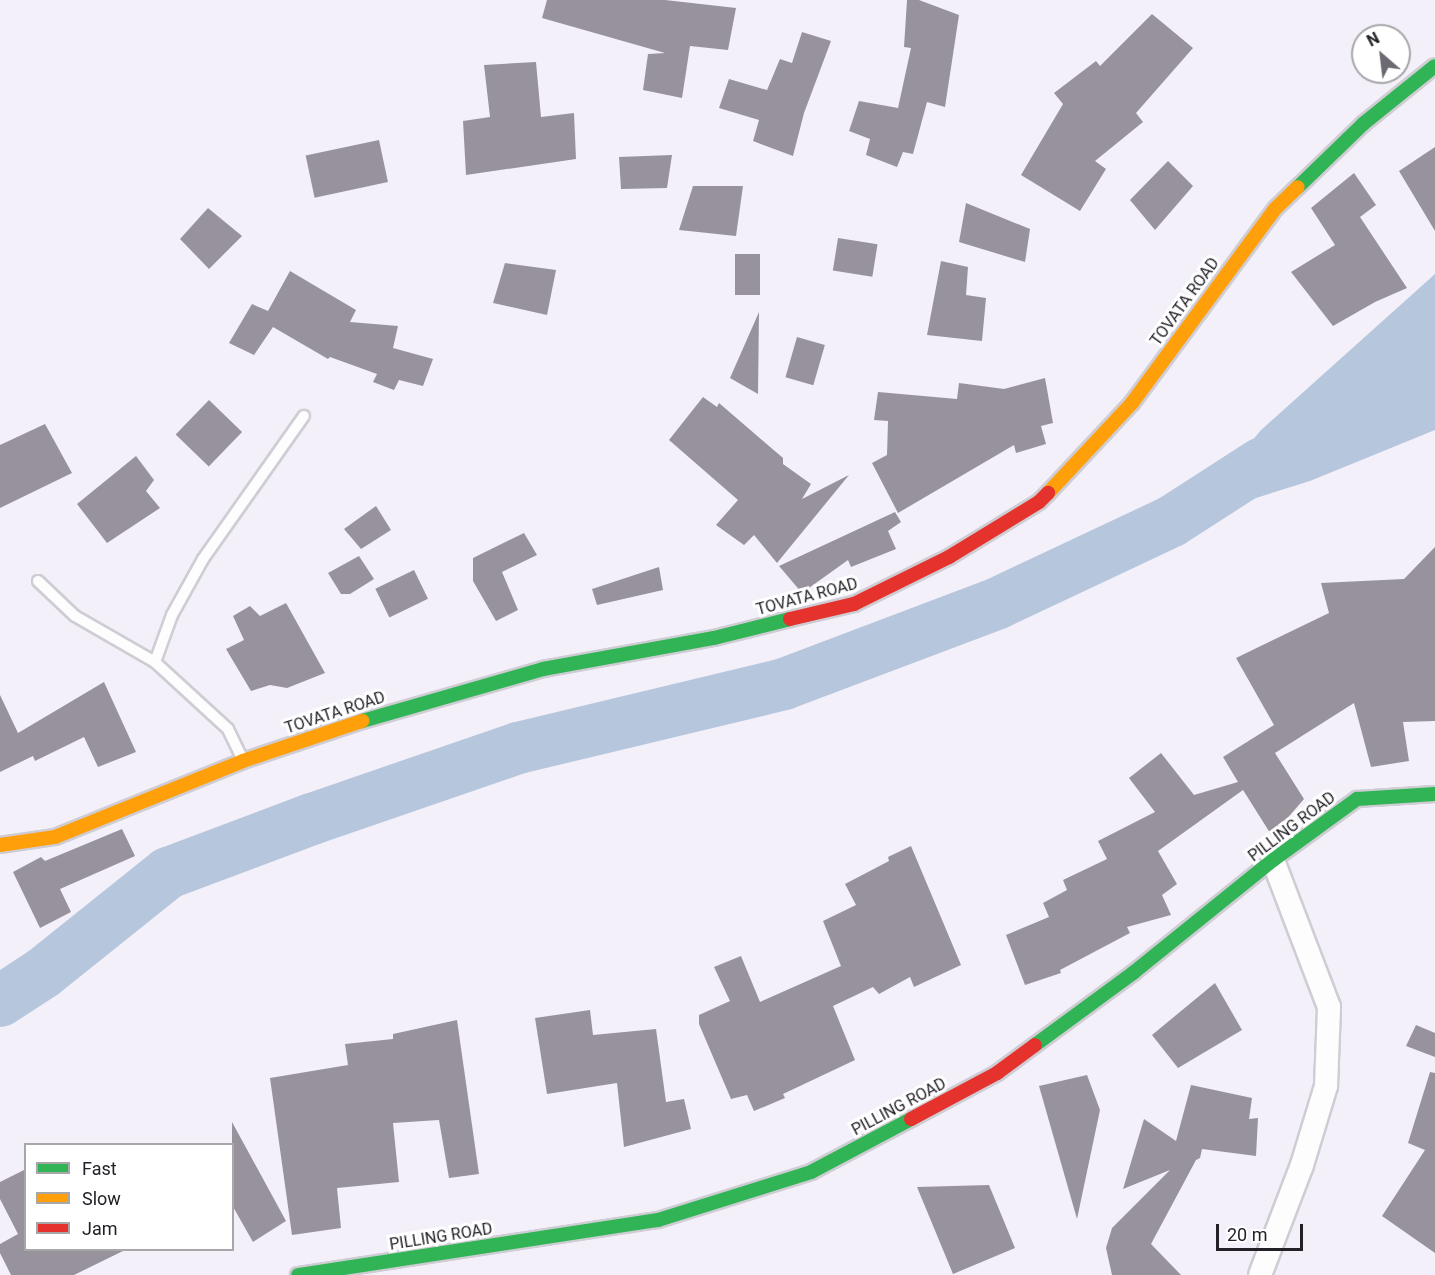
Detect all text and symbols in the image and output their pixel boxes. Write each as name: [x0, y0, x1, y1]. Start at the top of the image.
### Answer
north arrow: [1351, 24, 1411, 84]
text: N: [1364, 28, 1383, 50]
street label: TOVATA ROAD: [1147, 254, 1223, 350]
street label: TOVATA ROAD: [754, 574, 860, 620]
street label: TOVATA ROAD: [282, 688, 388, 738]
street label: PILLING ROAD: [1245, 788, 1339, 866]
street label: PILLING ROAD: [849, 1074, 949, 1140]
legend: [24, 1143, 234, 1251]
text: Fast: [82, 1158, 117, 1179]
text: Slow: [82, 1188, 121, 1209]
scale bar: [1219, 1212, 1306, 1250]
text: Jam: [82, 1218, 118, 1239]
street label: PILLING ROAD: [388, 1219, 494, 1255]
text: 20 m: [1227, 1224, 1267, 1245]

